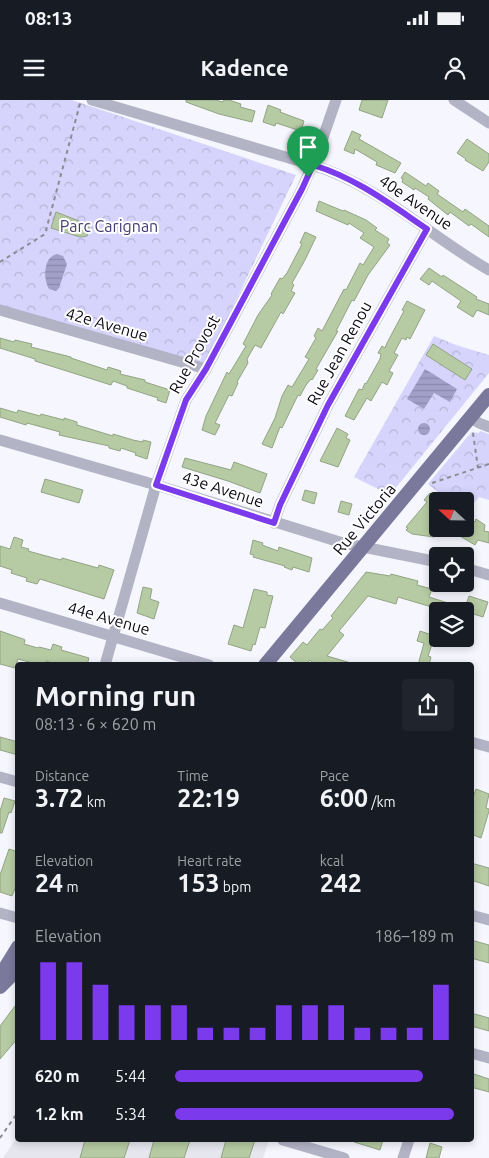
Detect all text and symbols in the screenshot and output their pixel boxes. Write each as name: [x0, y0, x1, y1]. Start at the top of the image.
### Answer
text: 08:13: [25, 7, 73, 29]
icon: menu: [20, 54, 48, 82]
icon: person: [441, 54, 469, 82]
text: Kadence: [200, 55, 289, 80]
pin: [287, 126, 329, 177]
icon: arrive: [294, 133, 322, 161]
street label: 40e Avenue: [376, 171, 456, 233]
park label: Parc Carignan: [60, 217, 158, 235]
street label: Rue Jean Renou: [303, 298, 375, 408]
street label: 42e Avenue: [64, 304, 150, 344]
street label: Rue Provost: [165, 311, 223, 396]
street label: 43e Avenue: [180, 467, 266, 511]
street label: Rue Victoria: [329, 480, 399, 558]
north arrow: [429, 492, 474, 538]
map controls: [429, 492, 474, 647]
button: locate: [429, 547, 474, 592]
street label: 44e Avenue: [66, 598, 152, 638]
button: layers: [429, 602, 474, 647]
button: share: [402, 679, 454, 731]
text: Morning run: [35, 680, 196, 711]
text: 08:13 · 6 × 620 m: [35, 715, 156, 733]
text: Distance: [35, 768, 89, 784]
text: Time: [177, 768, 209, 784]
text: Pace: [320, 768, 349, 784]
text: 3.72: [35, 784, 83, 812]
text: 22:19: [177, 784, 240, 812]
text: 6:00: [320, 784, 368, 812]
text: km: [83, 794, 106, 810]
text: /km: [368, 794, 396, 810]
text: Elevation: [35, 853, 93, 869]
text: Heart rate: [177, 853, 242, 869]
text: kcal: [320, 853, 344, 869]
text: 24: [35, 869, 63, 897]
text: 153: [177, 869, 220, 897]
text: 242: [320, 869, 362, 897]
text: m: [63, 879, 79, 895]
text: bpm: [220, 879, 251, 895]
text: Elevation: [35, 927, 102, 945]
text: 186–189 m: [374, 927, 454, 945]
text: 620 m: [35, 1067, 80, 1085]
text: 5:44: [115, 1067, 146, 1085]
text: 1.2 km: [35, 1105, 84, 1123]
text: 5:34: [115, 1105, 146, 1123]

